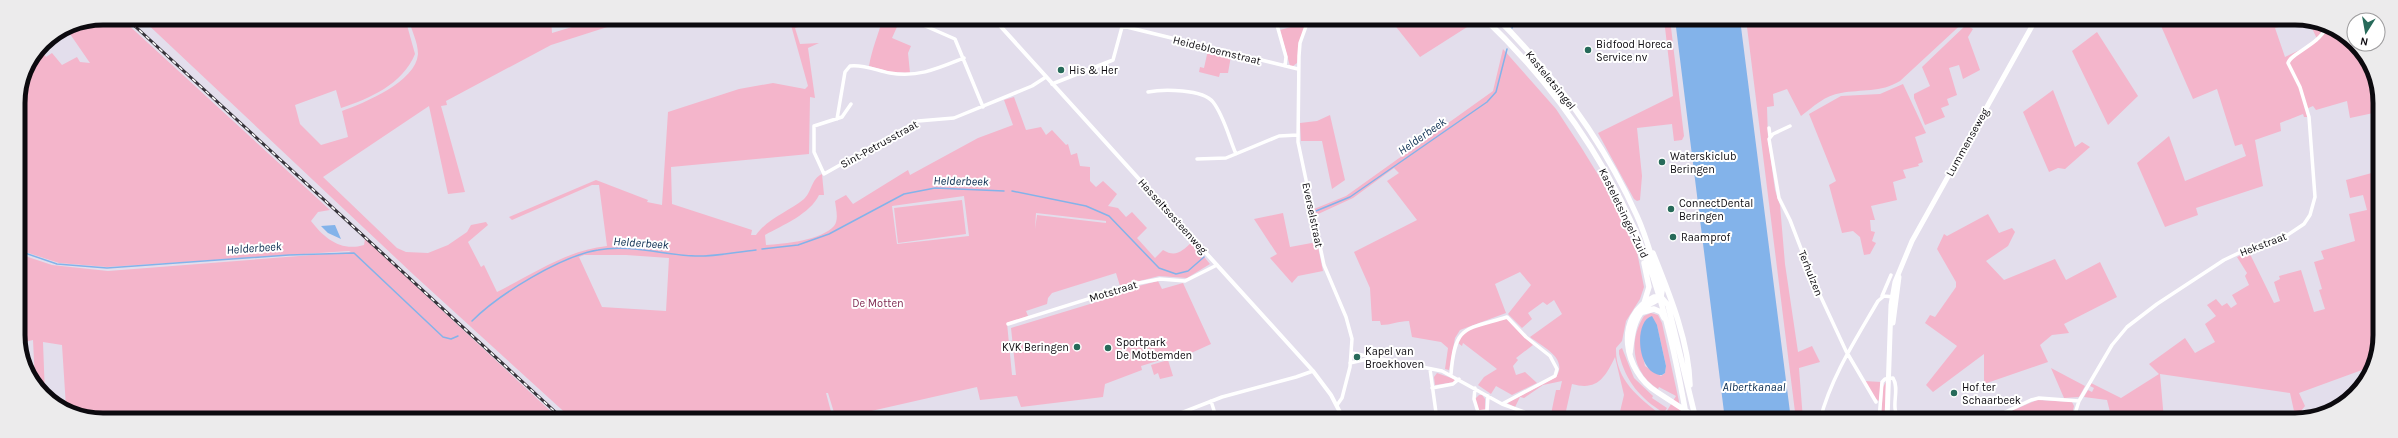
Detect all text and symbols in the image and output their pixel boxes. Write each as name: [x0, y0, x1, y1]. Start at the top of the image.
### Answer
north arrow: [2346, 12, 2386, 52]
street label: Heidebloemstraat: [1172, 33, 1262, 68]
text: N: [2359, 34, 2369, 48]
place label: Bidfood Horeca Service nv: [1596, 38, 1672, 64]
marker: Bidfood Horeca Service nv: [1583, 45, 1593, 55]
street label: Kasteletsingel: [1523, 48, 1578, 112]
place label: His & Her: [1069, 64, 1118, 77]
marker: His & Her: [1056, 65, 1066, 75]
street label: Lummenseweg: [1943, 105, 1992, 179]
water label: Helderbeek: [1395, 114, 1449, 158]
street label: Sint-Petrusstraat: [838, 118, 920, 171]
place label: Waterskiclub Beringen: [1670, 150, 1737, 176]
marker: Waterskiclub Beringen: [1657, 157, 1667, 167]
street label: Kasteletsingel-Zuid: [1596, 166, 1651, 260]
water label: Helderbeek: [933, 174, 990, 188]
street label: Hasseltsesteenweg: [1135, 176, 1210, 257]
street label: Everselstraat: [1299, 181, 1326, 249]
place label: ConnectDental Beringen: [1679, 197, 1753, 223]
marker: ConnectDental Beringen: [1666, 204, 1676, 214]
street label: Hekstraat: [2238, 230, 2289, 259]
place label: Raamprof: [1681, 231, 1731, 244]
marker: Raamprof: [1668, 232, 1678, 242]
water label: Helderbeek: [613, 234, 670, 252]
water label: Helderbeek: [226, 239, 283, 257]
street label: Terhulzen: [1795, 248, 1826, 298]
street label: Motstraat: [1088, 278, 1139, 305]
park label: De Motten: [852, 297, 904, 310]
place label: Sportpark De Motbemden: [1116, 336, 1192, 362]
place label: KVK Beringen: [1002, 341, 1069, 354]
marker: KVK Beringen: [1072, 342, 1082, 352]
marker: Sportpark De Motbemden: [1103, 343, 1113, 353]
place label: Kapel van Broekhoven: [1365, 345, 1424, 371]
marker: Kapel van Broekhoven: [1352, 352, 1362, 362]
water label: Albertkanaal: [1722, 380, 1786, 394]
place label: Hof ter Schaarbeek: [1962, 381, 2021, 407]
marker: Hof ter Schaarbeek: [1949, 388, 1959, 398]

